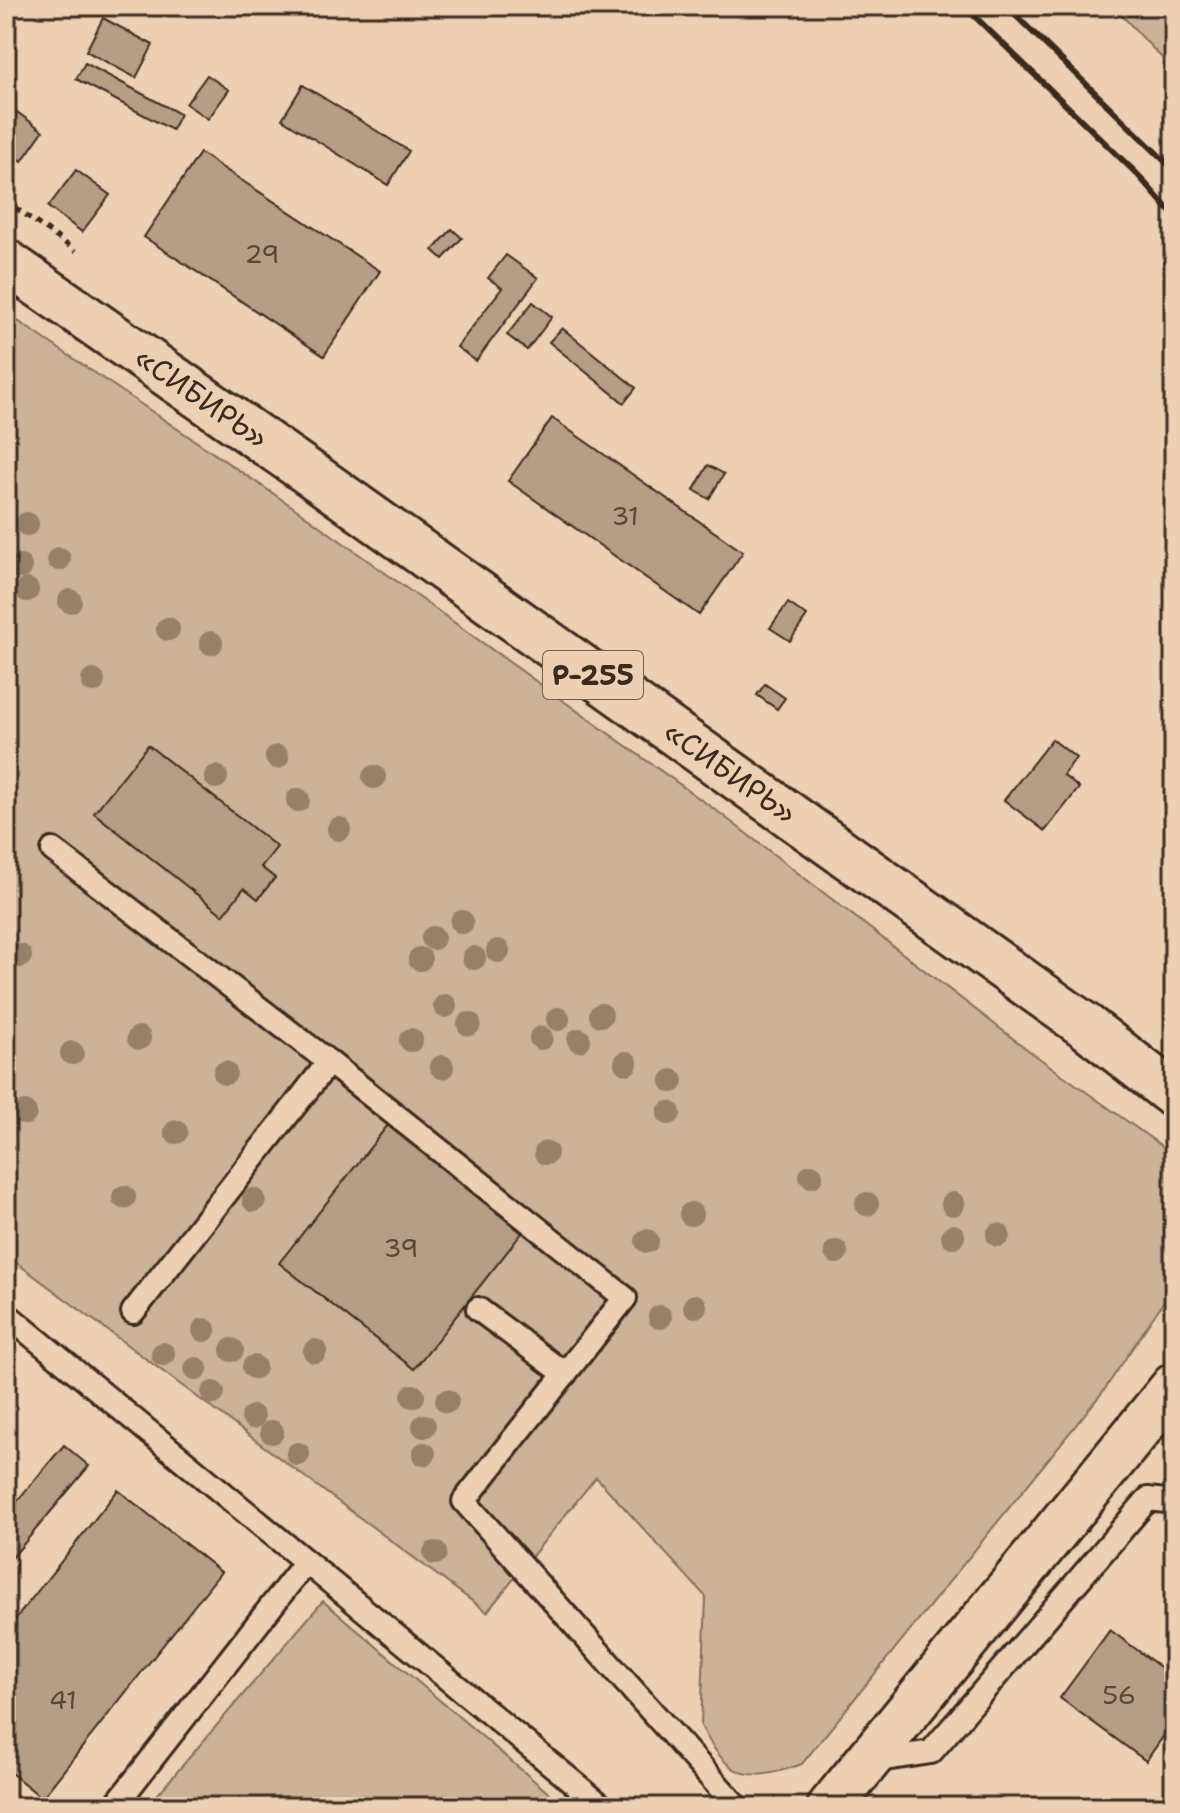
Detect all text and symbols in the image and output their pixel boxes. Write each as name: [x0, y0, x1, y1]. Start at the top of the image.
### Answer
house number: 29: [244, 236, 280, 271]
street label: «СИБИРЬ»: [127, 337, 276, 458]
house number: 31: [611, 498, 639, 533]
road number: Р-255: [543, 651, 643, 699]
street label: «СИБИРЬ»: [656, 711, 805, 833]
house number: 39: [384, 1230, 419, 1265]
house number: 56: [1102, 1677, 1136, 1712]
house number: 41: [49, 1682, 77, 1717]

